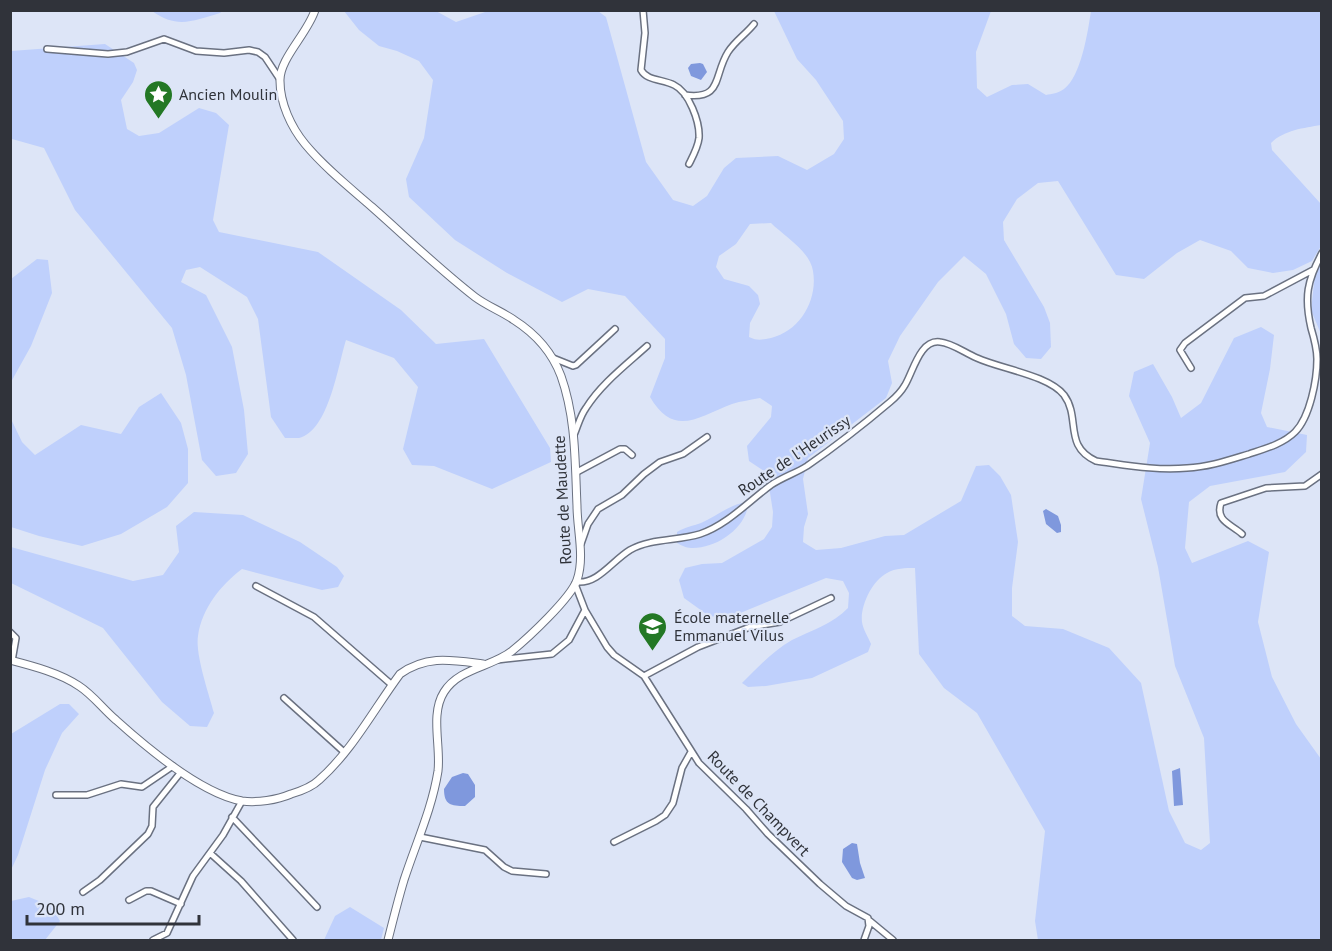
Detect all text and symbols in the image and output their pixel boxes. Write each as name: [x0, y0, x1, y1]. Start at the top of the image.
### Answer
place icon: Ancien Moulin: [142, 78, 174, 120]
place label: Ancien Moulin: [179, 84, 277, 104]
street label: Route de l'Heurissy: [734, 410, 854, 500]
street label: Route de Maudette: [549, 435, 575, 565]
place label: École maternelle Emmanuel Vilus: [674, 607, 789, 645]
school or university icon: École maternelle Emmanuel Vilus: [637, 610, 669, 652]
street label: Route de Champvert: [704, 746, 815, 860]
scale bar: [27, 888, 200, 926]
text: 200 m: [36, 897, 85, 920]

